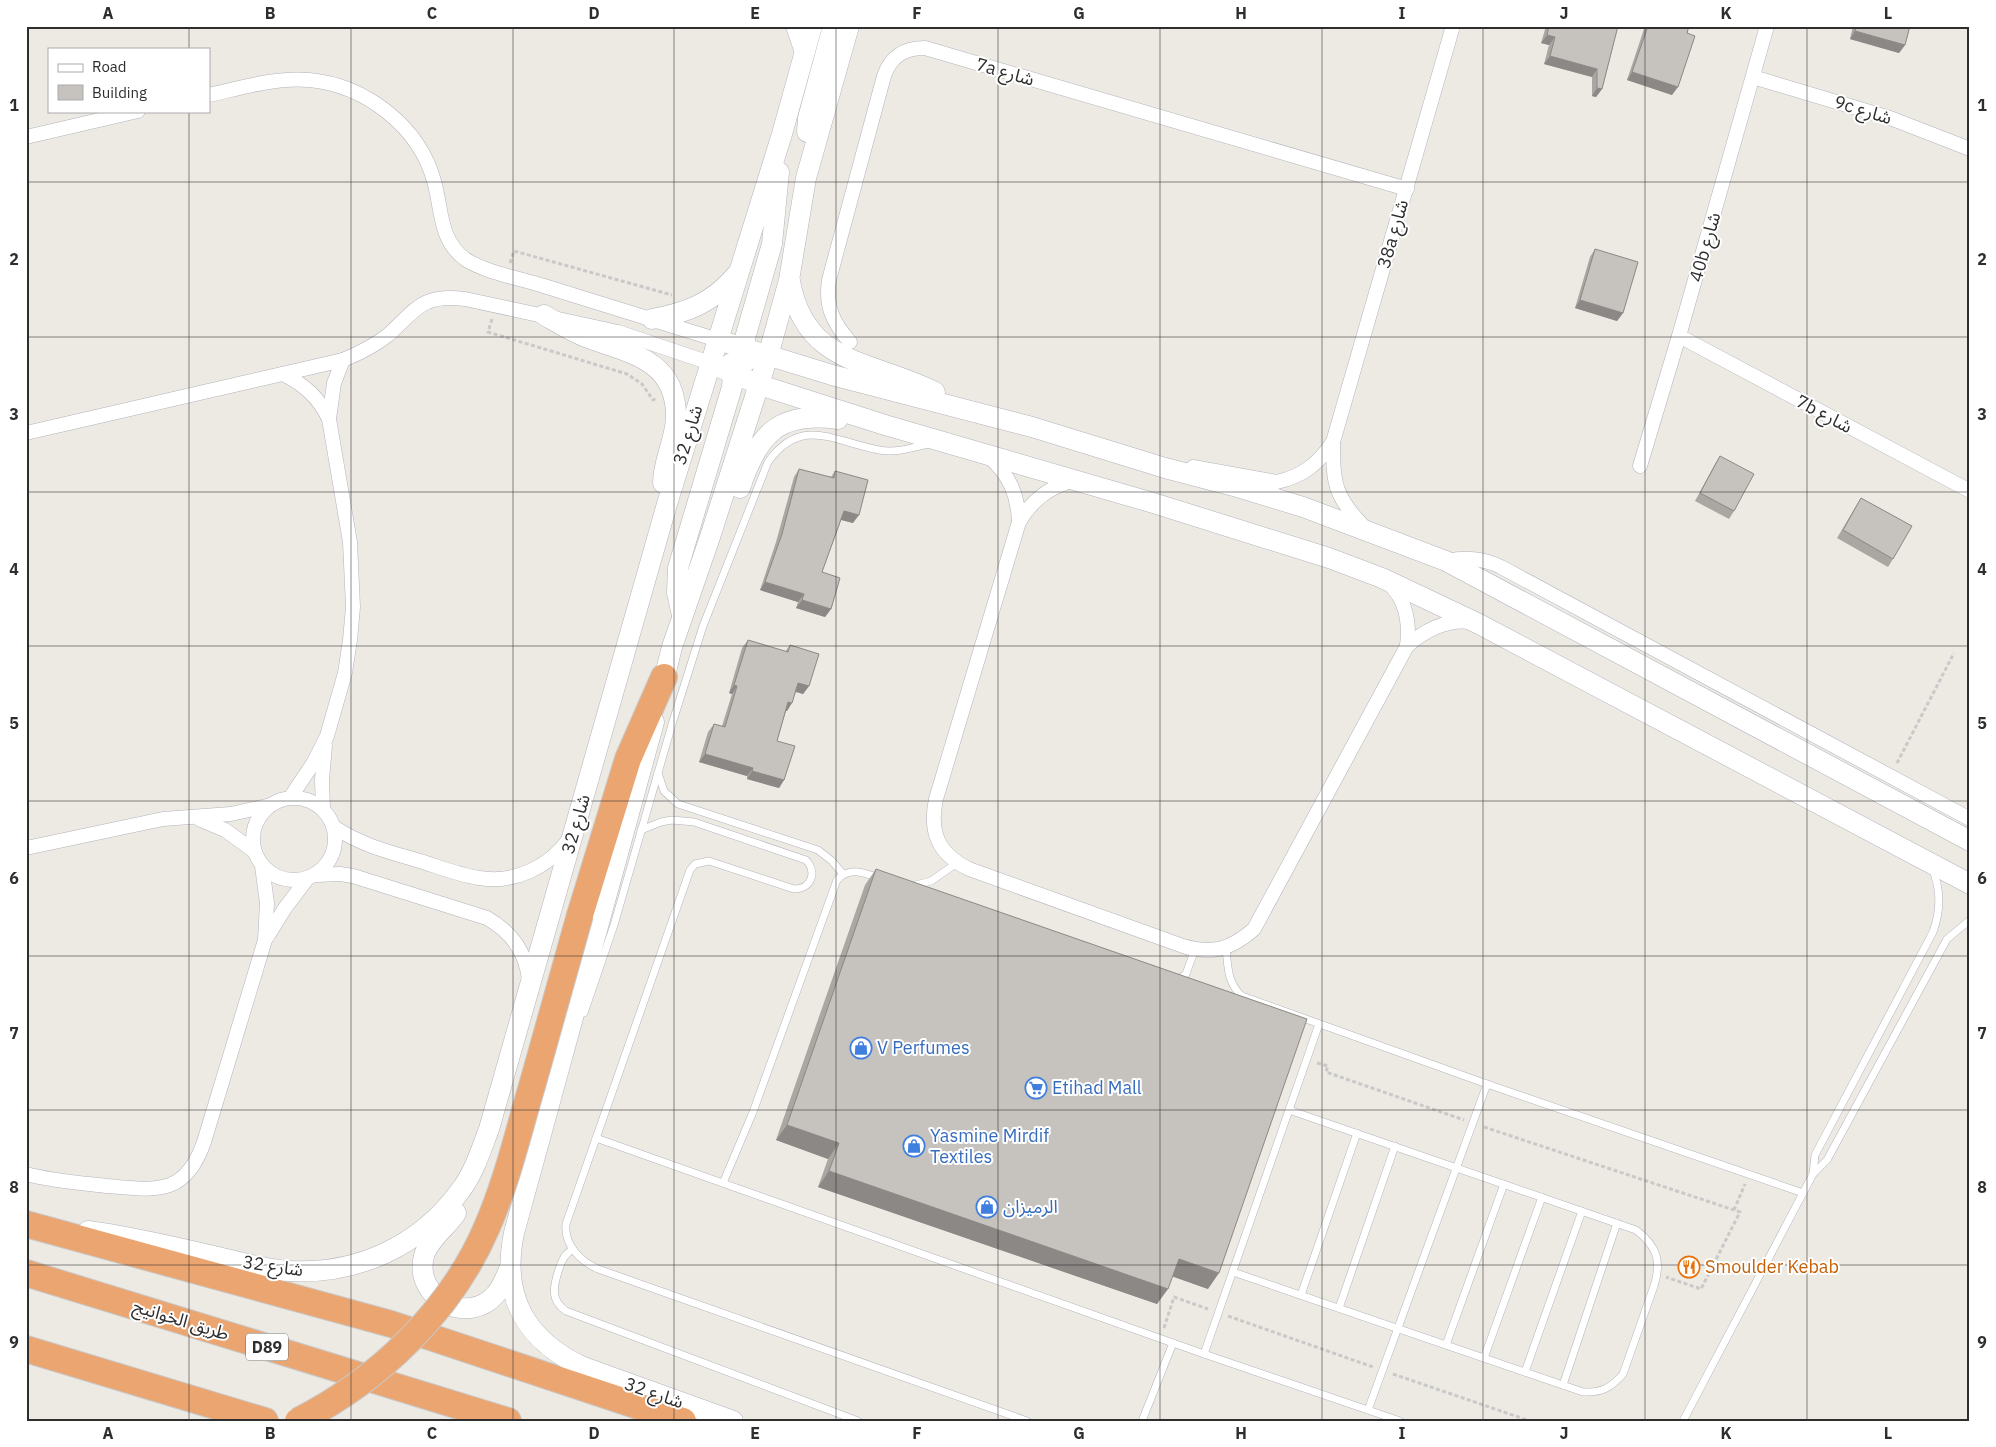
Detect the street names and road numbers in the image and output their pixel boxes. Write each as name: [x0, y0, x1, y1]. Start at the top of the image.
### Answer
street label: 7a شارع: [972, 52, 1037, 94]
street label: 9c شارع: [1831, 90, 1895, 132]
street label: 38a شارع: [1372, 197, 1416, 272]
street label: 40b شارع: [1684, 209, 1728, 285]
street label: 7b شارع: [1791, 389, 1856, 441]
street label: شارع 32: [668, 402, 710, 468]
street label: شارع 32: [556, 791, 598, 857]
street label: شارع 32: [241, 1250, 305, 1284]
street label: طريق الخوانيج: [130, 1294, 232, 1347]
road number: D89: [246, 1334, 288, 1360]
street label: شارع 32: [621, 1372, 687, 1416]

